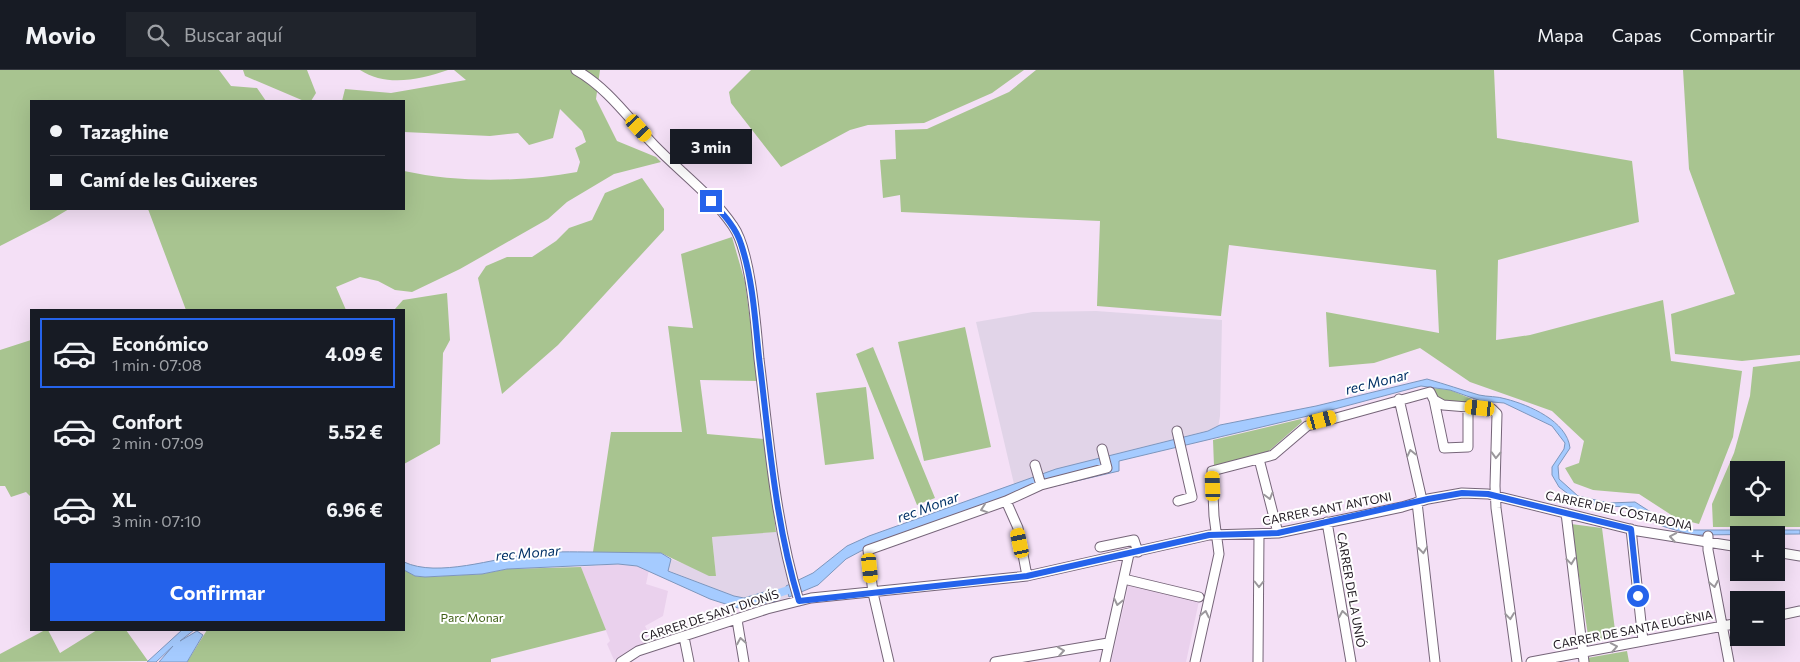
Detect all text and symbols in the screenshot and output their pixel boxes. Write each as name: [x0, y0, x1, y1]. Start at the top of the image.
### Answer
search box: [126, 12, 476, 57]
text: Movio: [25, 20, 96, 49]
icon: search: [144, 21, 172, 49]
text: Buscar aquí: [184, 23, 283, 46]
text: Mapa: [1537, 24, 1584, 46]
text: Capas: [1612, 24, 1662, 46]
text: Compartir: [1690, 24, 1775, 46]
car: [623, 112, 654, 144]
text: Tazaghine: [80, 120, 169, 143]
callout: 3 min: [670, 128, 752, 164]
text: 3 min: [691, 137, 731, 156]
text: Camí de les Guixeres: [80, 168, 258, 191]
route end: [700, 190, 722, 212]
icon: car: [52, 331, 97, 376]
text: Económico: [112, 332, 209, 355]
text: 4.09 €: [325, 342, 383, 365]
text: 1 min · 07:08: [112, 355, 202, 374]
water label: rec Monar: [1343, 365, 1411, 398]
car: [1464, 399, 1495, 417]
icon: car: [52, 409, 97, 454]
car: [1305, 409, 1338, 431]
text: Confort: [112, 410, 182, 433]
text: 5.52 €: [328, 420, 383, 443]
text: 2 min · 07:09: [112, 433, 204, 452]
one-way arrow: [1406, 448, 1417, 457]
one-way arrow: [1491, 451, 1502, 459]
map controls: [1730, 461, 1785, 646]
button: locate: [1730, 461, 1785, 516]
car: [1204, 471, 1221, 501]
icon: car: [52, 487, 97, 532]
water label: rec Monar: [894, 487, 962, 526]
text: XL: [112, 488, 137, 511]
street label: CARRER DEL COSTABONA: [1544, 488, 1694, 532]
street label: CARRER SANT ANTONI: [1261, 489, 1393, 527]
one-way arrow: [1263, 491, 1273, 500]
text: 6.96 €: [326, 498, 383, 521]
one-way arrow: [980, 503, 989, 513]
text: 3 min · 07:10: [112, 511, 201, 530]
button: +: [1730, 526, 1785, 581]
car: [1009, 527, 1030, 559]
street label: CARRER DE LA UNIÓ: [1335, 531, 1369, 649]
one-way arrow: [1669, 533, 1678, 543]
water label: rec Monar: [495, 541, 561, 564]
one-way arrow: [1417, 546, 1428, 554]
car: [860, 552, 879, 584]
one-way arrow: [1565, 558, 1576, 566]
button: Confirmar: [50, 563, 385, 621]
one-way arrow: [1254, 580, 1264, 588]
one-way arrow: [1709, 580, 1719, 589]
route start: [1627, 585, 1649, 607]
street label: CARRER DE SANT DIONÍS: [639, 586, 780, 644]
button: −: [1730, 591, 1785, 646]
one-way arrow: [1113, 597, 1124, 606]
street label: CARRER DE SANTA EUGÈNIA: [1552, 607, 1714, 651]
park label: Parc Monar: [440, 610, 504, 624]
one-way arrow: [1199, 610, 1210, 619]
one-way arrow: [1338, 610, 1348, 618]
one-way arrow: [1504, 613, 1515, 621]
one-way arrow: [736, 637, 746, 645]
one-way arrow: [1609, 642, 1618, 652]
one-way arrow: [1056, 647, 1065, 657]

